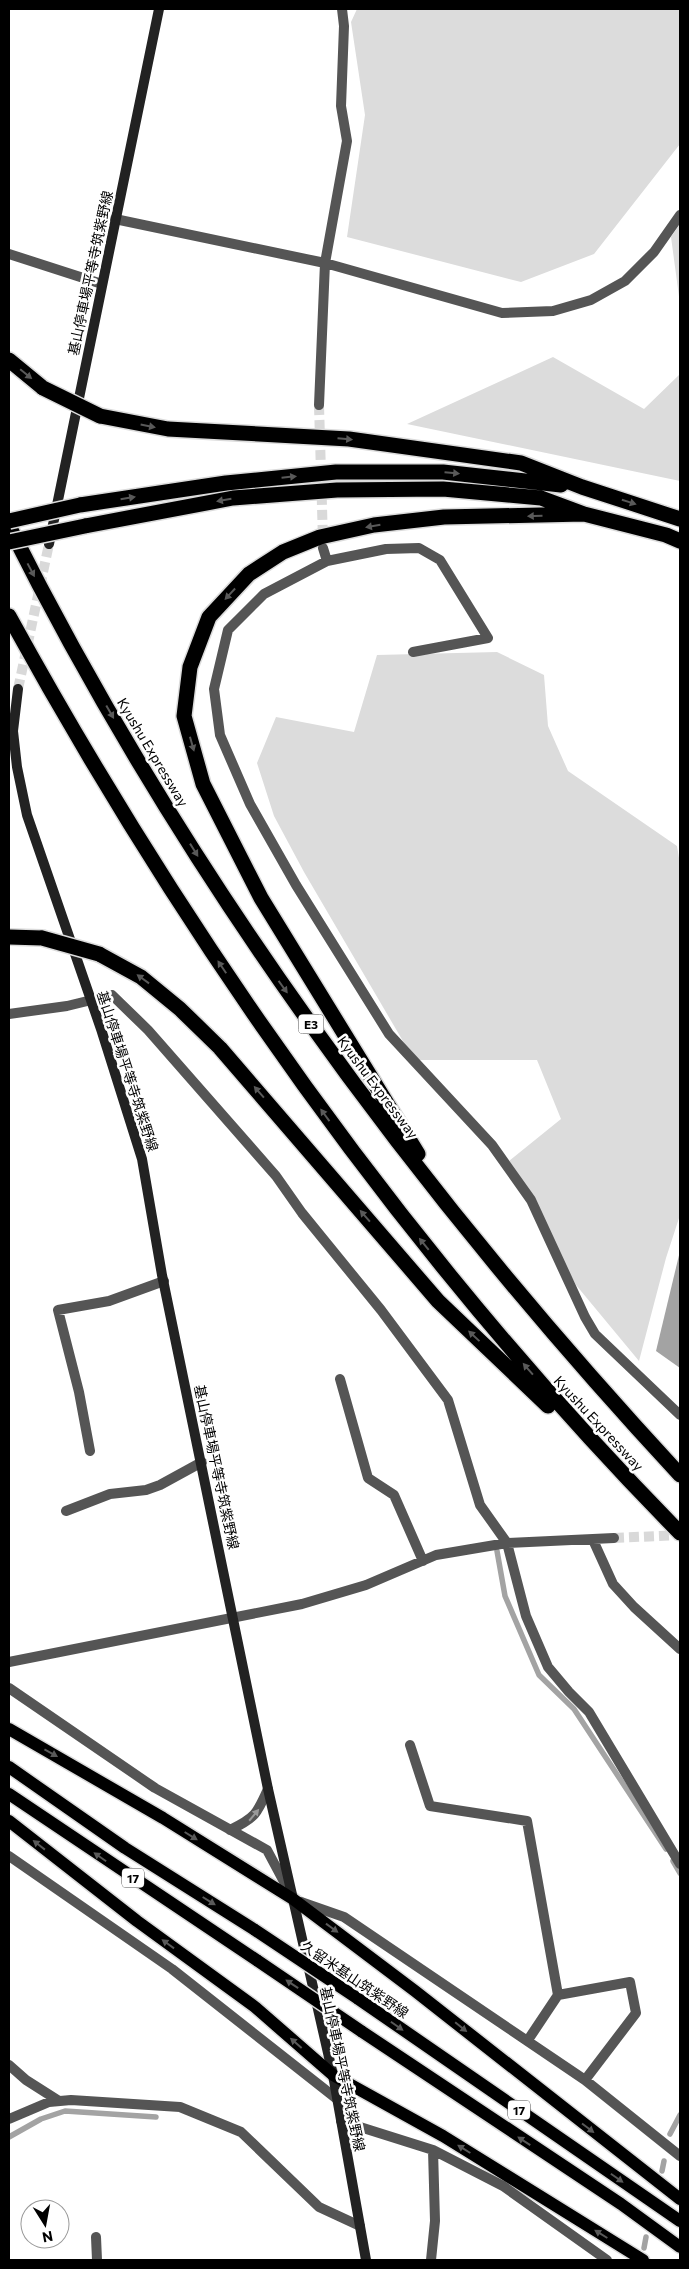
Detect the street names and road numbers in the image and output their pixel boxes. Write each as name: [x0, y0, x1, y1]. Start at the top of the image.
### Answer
street label: 基山停車場平等寺筑紫野線: [64, 189, 116, 357]
street label: Kyushu Expressway: [114, 695, 192, 809]
street label: 基山停車場平等寺筑紫野線: [94, 988, 162, 1154]
road number: E3: [298, 1014, 324, 1034]
street label: Kyushu Expressway: [334, 1032, 422, 1142]
street label: Kyushu Expressway: [551, 1372, 647, 1474]
street label: 基山停車場平等寺筑紫野線: [191, 1383, 243, 1551]
road number: 17: [122, 1869, 144, 1888]
street label: 久留米基山筑紫野線: [298, 1937, 412, 2021]
street label: 基山停車場平等寺筑紫野線: [317, 1985, 369, 2153]
road number: 17: [508, 2100, 530, 2120]

